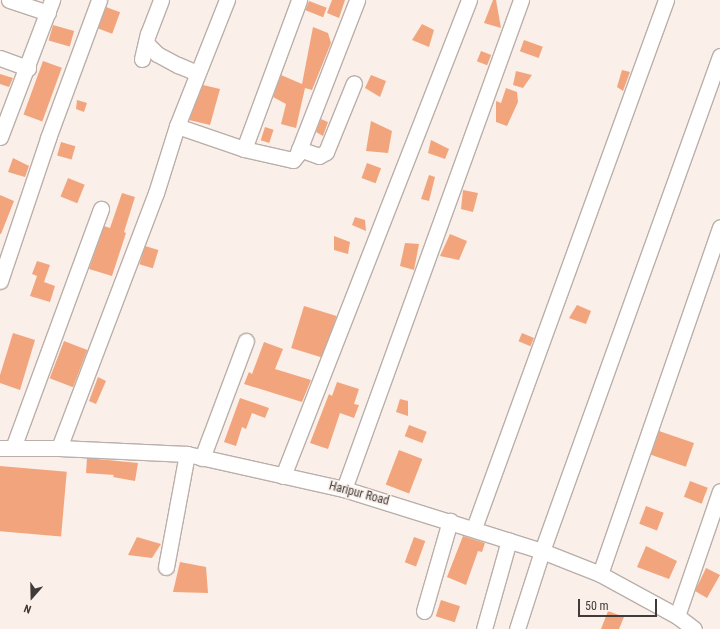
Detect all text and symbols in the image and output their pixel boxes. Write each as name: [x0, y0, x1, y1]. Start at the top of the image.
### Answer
street label: Haripur Road: [327, 479, 391, 509]
north arrow: [12, 577, 52, 617]
scale bar: [580, 591, 659, 617]
text: 50 m: [585, 599, 609, 613]
text: N: [22, 601, 33, 616]

